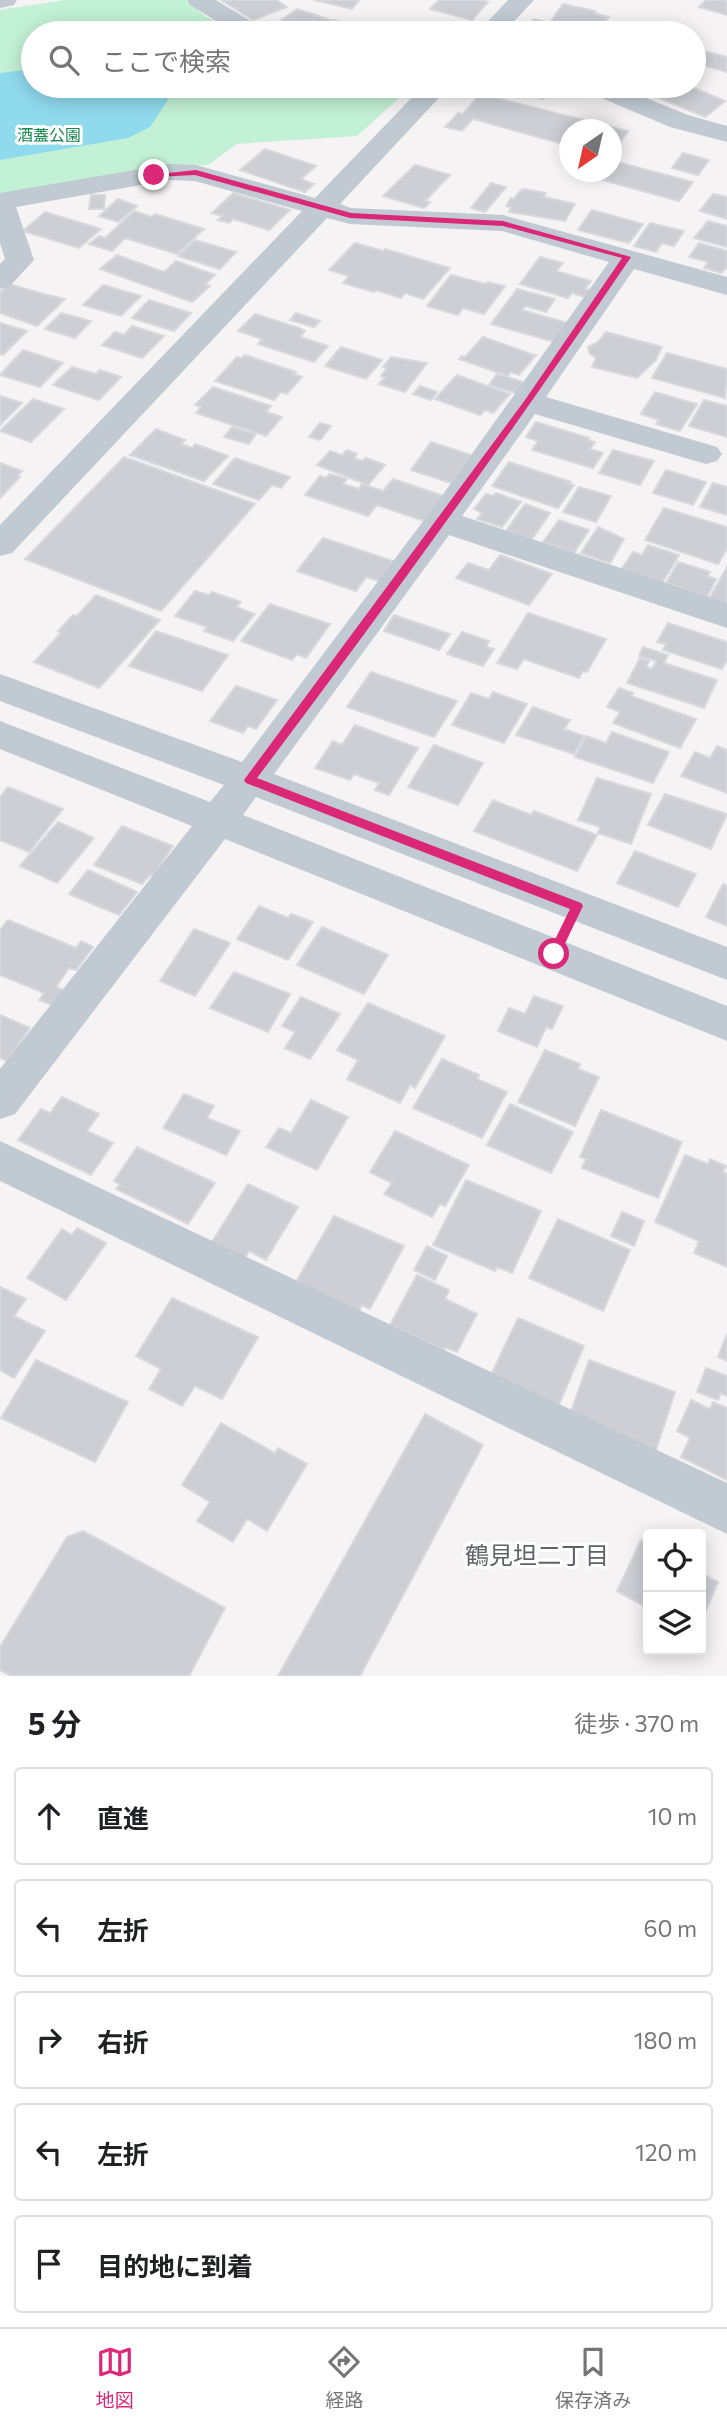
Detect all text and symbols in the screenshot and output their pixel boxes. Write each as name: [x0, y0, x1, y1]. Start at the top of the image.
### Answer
search box: [21, 21, 706, 98]
icon: search: [45, 41, 83, 79]
text: ここで検索: [101, 45, 231, 76]
north arrow: [559, 119, 622, 182]
park label: 酒蓋公園: [17, 125, 81, 144]
route end: [138, 159, 169, 190]
route start: [538, 938, 569, 969]
map controls: [643, 1529, 706, 1655]
button: locate: [643, 1529, 706, 1592]
district label: 鶴見坦二丁目: [465, 1540, 609, 1569]
button: layers: [643, 1592, 706, 1655]
text: 5 分: [28, 1704, 81, 1741]
text: 徒歩 · 370 m: [574, 1709, 699, 1737]
icon: ahead: [30, 1797, 68, 1835]
text: 直進: [97, 1802, 149, 1833]
text: 10 m: [648, 1802, 697, 1830]
icon: left: [30, 1909, 68, 1947]
text: 左折: [97, 1914, 149, 1945]
text: 60 m: [644, 1914, 697, 1942]
icon: right: [30, 2021, 68, 2059]
text: 右折: [97, 2026, 149, 2057]
text: 180 m: [634, 2026, 697, 2054]
icon: left: [30, 2133, 68, 2171]
text: 左折: [97, 2138, 149, 2169]
text: 120 m: [635, 2138, 697, 2166]
icon: arrive: [30, 2245, 68, 2283]
text: 目的地に到着: [97, 2250, 253, 2281]
tab: 地図: [96, 2343, 134, 2412]
tab: 経路: [325, 2343, 363, 2412]
tab: 保存済み: [555, 2343, 631, 2412]

